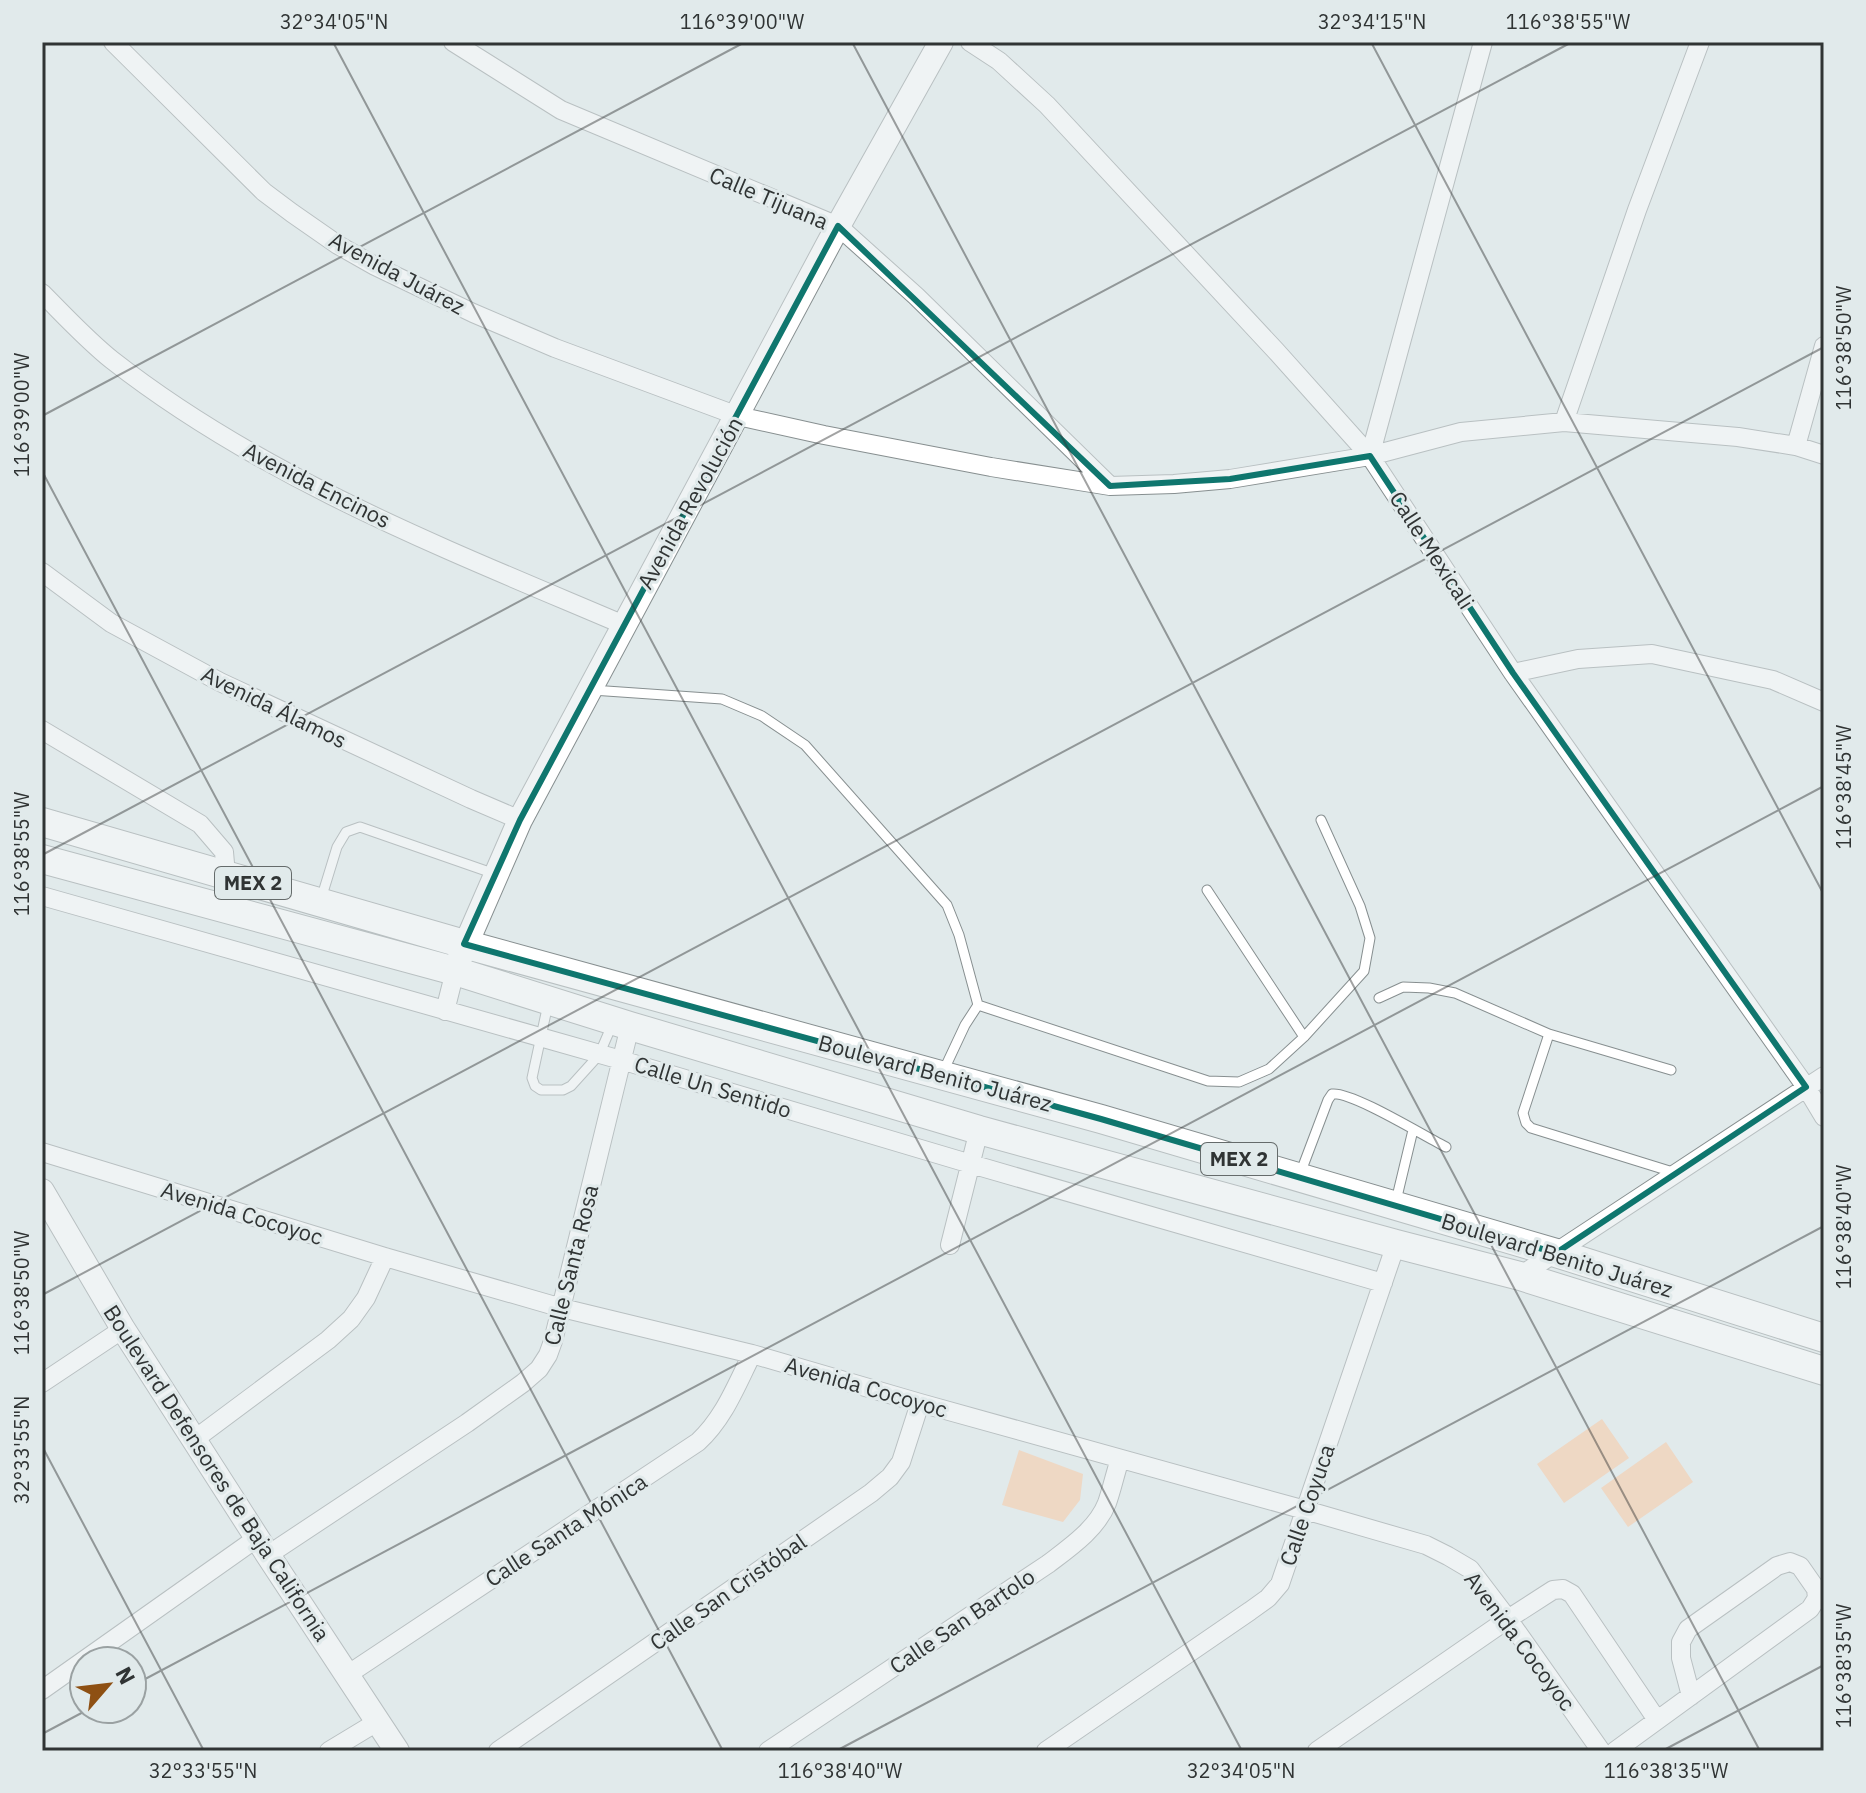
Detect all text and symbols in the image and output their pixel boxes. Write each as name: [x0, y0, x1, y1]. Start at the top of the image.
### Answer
text: 32°34'05"N: [280, 8, 388, 35]
text: 116°39'00"W: [680, 8, 805, 35]
text: 32°34'15"N: [1318, 8, 1426, 35]
text: 116°38'55"W: [1506, 8, 1631, 35]
street label: Calle Tijuana: [705, 159, 833, 236]
street label: Avenida Juárez: [324, 225, 470, 321]
text: 116°38'50"W: [1830, 285, 1857, 410]
text: 116°39'00"W: [8, 352, 35, 477]
street label: Avenida Revolución: [630, 412, 749, 594]
street label: Avenida Encinos: [239, 435, 396, 534]
street label: Calle Mexicali: [1383, 485, 1481, 614]
street label: Avenida Álamos: [197, 659, 352, 754]
text: 116°38'45"W: [1830, 724, 1857, 849]
text: 116°38'55"W: [8, 791, 35, 916]
road number: MEX 2: [215, 867, 291, 899]
street label: Boulevard Benito Juárez: [815, 1027, 1055, 1118]
street label: Calle Un Sentido: [631, 1049, 795, 1124]
road number: MEX 2: [1201, 1143, 1277, 1175]
text: 116°38'40"W: [1830, 1164, 1857, 1289]
street label: Avenida Cocoyoc: [158, 1174, 326, 1251]
street label: Calle Santa Rosa: [537, 1181, 605, 1348]
street label: Boulevard Benito Juárez: [1438, 1205, 1676, 1304]
text: 116°38'50"W: [8, 1230, 35, 1355]
street label: Boulevard Defensores de Baja California: [98, 1299, 337, 1647]
street label: Avenida Cocoyoc: [782, 1350, 951, 1424]
text: 32°33'55"N: [8, 1396, 35, 1504]
street label: Calle Coyuca: [1272, 1440, 1341, 1569]
street label: Calle Santa Mónica: [479, 1466, 652, 1593]
street label: Calle San Cristóbal: [644, 1527, 812, 1657]
street label: Calle San Bartolo: [883, 1561, 1040, 1680]
street label: Avenida Cocoyoc: [1458, 1565, 1582, 1716]
text: 116°38'35"W: [1830, 1603, 1857, 1728]
north arrow: [68, 1645, 148, 1725]
text: N: [110, 1662, 143, 1689]
text: 32°33'55"N: [149, 1757, 257, 1784]
text: 116°38'40"W: [778, 1757, 903, 1784]
text: 32°34'05"N: [1187, 1757, 1295, 1784]
text: 116°38'35"W: [1604, 1757, 1729, 1784]

